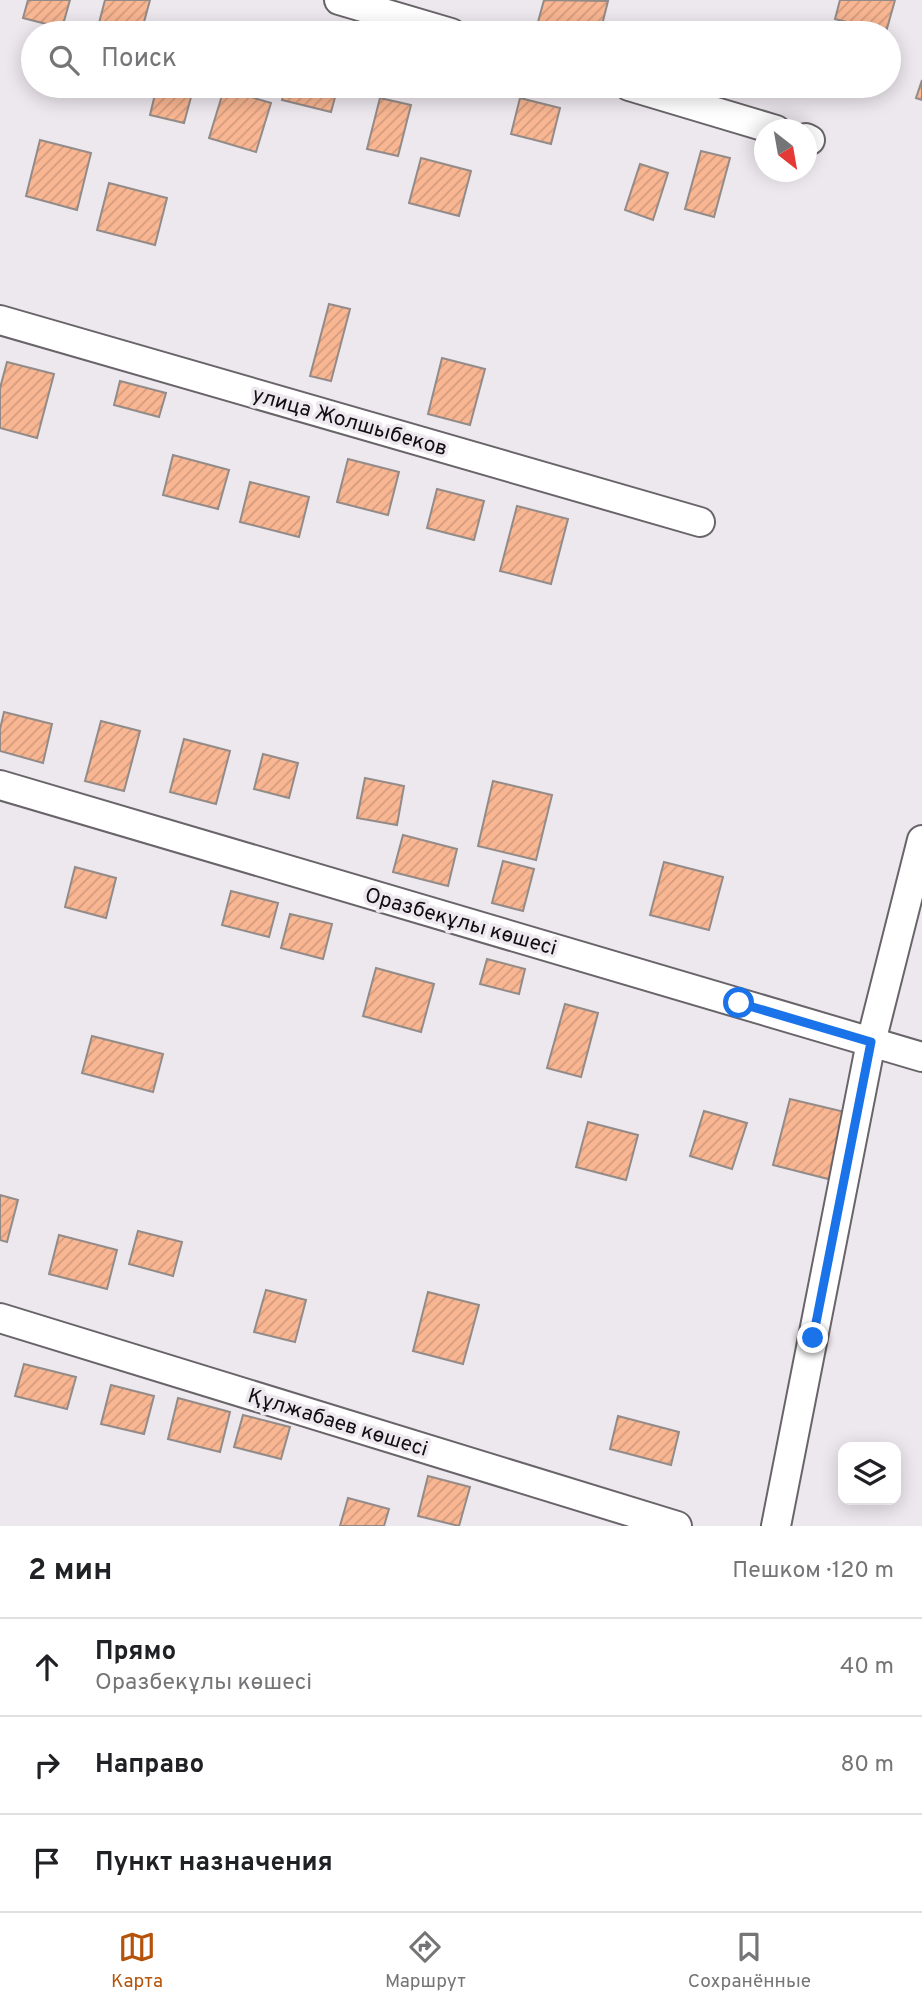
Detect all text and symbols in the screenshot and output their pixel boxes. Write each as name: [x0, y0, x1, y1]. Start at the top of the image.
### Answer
search box: [21, 21, 901, 98]
icon: search: [45, 41, 83, 79]
text: Поиск: [101, 43, 177, 76]
north arrow: [754, 119, 817, 182]
street label: улица Жолшыбеков: [249, 382, 450, 463]
street label: Оразбекұлы көшесі: [362, 882, 560, 963]
route start: [723, 987, 754, 1018]
route end: [797, 1322, 828, 1353]
street label: Құлжабаев көшесі: [244, 1383, 431, 1464]
map controls: [838, 1442, 901, 1505]
button: layers: [838, 1442, 901, 1505]
text: 2 мин: [28, 1553, 112, 1590]
text: Пешком · 120 m: [732, 1557, 894, 1586]
text: Прямо: [95, 1636, 176, 1669]
icon: ahead: [28, 1648, 66, 1686]
text: 40 m: [840, 1653, 894, 1682]
text: Оразбекұлы көшесі: [95, 1669, 312, 1698]
icon: right: [28, 1746, 66, 1784]
text: Направо: [95, 1749, 204, 1782]
text: 80 m: [841, 1751, 894, 1780]
icon: arrive: [28, 1844, 66, 1882]
text: Пункт назначения: [95, 1847, 333, 1880]
tab: Карта: [111, 1928, 163, 1994]
tab: Маршрут: [385, 1928, 466, 1994]
tab: Сохранённые: [688, 1928, 811, 1994]

